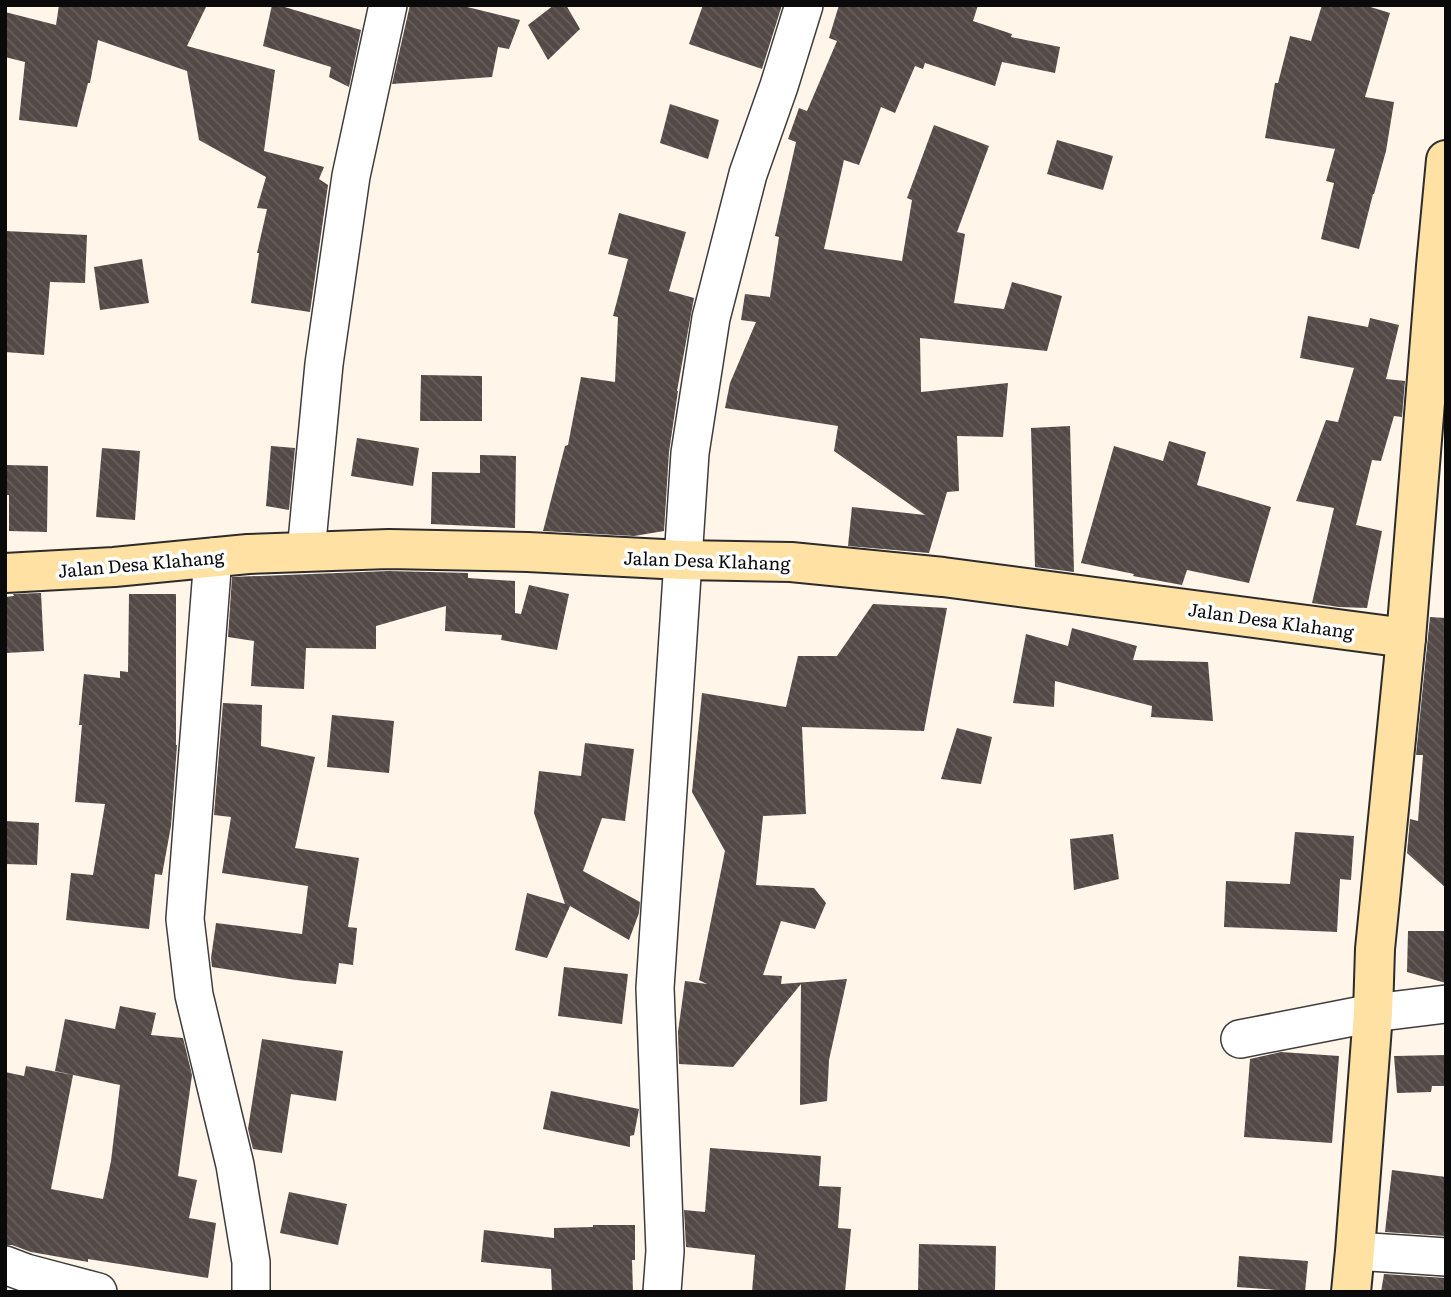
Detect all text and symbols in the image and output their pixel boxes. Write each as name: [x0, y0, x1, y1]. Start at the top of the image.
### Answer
street label: Jalan Desa Klahang: [57, 542, 226, 584]
street label: Jalan Desa Klahang: [623, 544, 792, 576]
street label: Jalan Desa Klahang: [1186, 595, 1357, 645]

